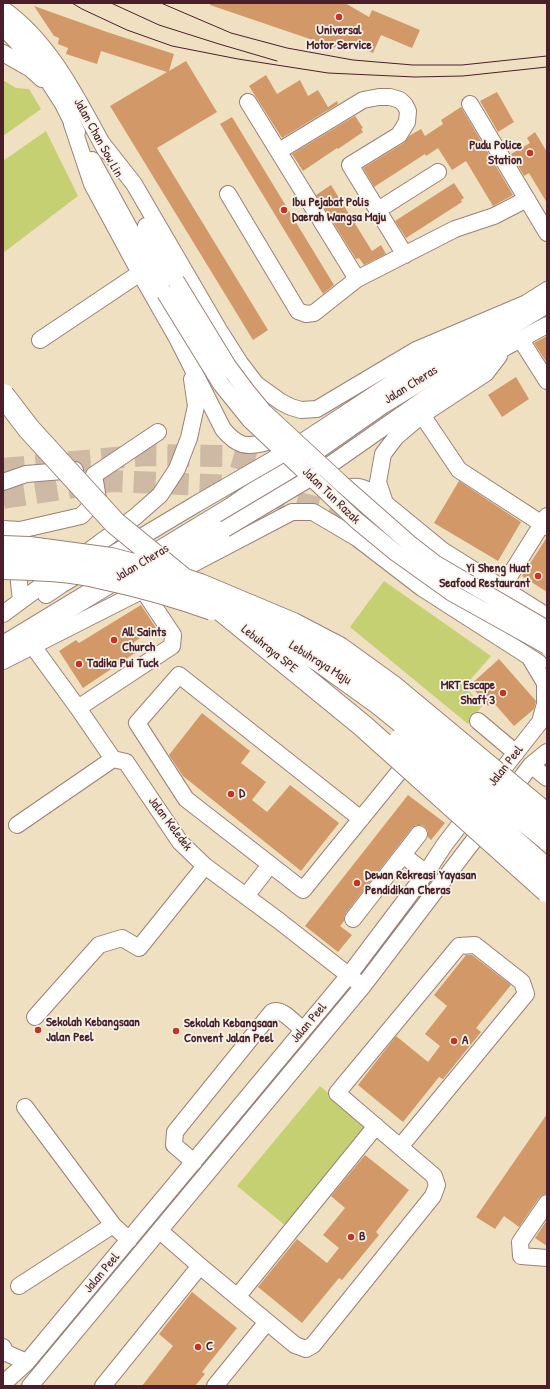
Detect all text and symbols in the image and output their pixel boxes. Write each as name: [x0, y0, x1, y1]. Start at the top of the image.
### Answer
marker: Universal Motor Service: [334, 12, 344, 22]
place label: Universal Motor Service: [306, 23, 372, 54]
street label: Jalan Chan Sow Lin: [70, 96, 126, 180]
place label: Pudu Police Station: [469, 138, 522, 169]
marker: Pudu Police Station: [525, 148, 535, 158]
place label: Ibu Pejabat Polis Daerah Wangsa Maju: [292, 195, 386, 226]
marker: Ibu Pejabat Polis Daerah Wangsa Maju: [279, 205, 289, 215]
street label: Jalan Cheras: [381, 362, 441, 408]
street label: Jalan Tun Razak: [299, 465, 363, 527]
street label: Jalan Cheras: [112, 541, 172, 585]
place label: Yi Sheng Huat Seafood Restaurant: [439, 561, 530, 592]
marker: Yi Sheng Huat Seafood Restaurant: [533, 571, 543, 581]
street label: Lebuhraya SPE: [238, 622, 300, 676]
place label: All Saints Church: [122, 625, 166, 656]
marker: All Saints Church: [109, 635, 119, 645]
street label: Lebuhraya Maju: [286, 638, 354, 688]
place label: Tadika Pui Tuck: [87, 656, 159, 672]
marker: Tadika Pui Tuck: [74, 659, 84, 669]
place label: MRT Escape Shaft 3: [441, 678, 495, 709]
marker: MRT Escape Shaft 3: [498, 688, 508, 698]
street label: Jalan Peel: [485, 743, 527, 789]
place label: D: [239, 786, 245, 802]
marker: D: [226, 789, 236, 799]
street label: Jalan Keledek: [145, 794, 195, 854]
place label: Dewan Rekreasi Yayasan Pendidikan Cheras: [365, 868, 476, 899]
marker: Dewan Rekreasi Yayasan Pendidikan Cheras: [352, 878, 362, 888]
street label: Jalan Peel: [288, 1000, 330, 1046]
place label: Sekolah Kebangsaan Jalan Peel: [46, 1015, 140, 1046]
place label: Sekolah Kebangsaan Convent Jalan Peel: [184, 1016, 278, 1047]
marker: Sekolah Kebangsaan Jalan Peel: [33, 1025, 43, 1035]
marker: Sekolah Kebangsaan Convent Jalan Peel: [171, 1026, 181, 1036]
place label: A: [462, 1033, 468, 1049]
marker: A: [449, 1036, 459, 1046]
place label: B: [359, 1229, 366, 1245]
marker: B: [346, 1232, 356, 1242]
street label: Jalan Peel: [81, 1250, 123, 1296]
place label: C: [206, 1339, 213, 1355]
marker: C: [193, 1342, 203, 1352]

